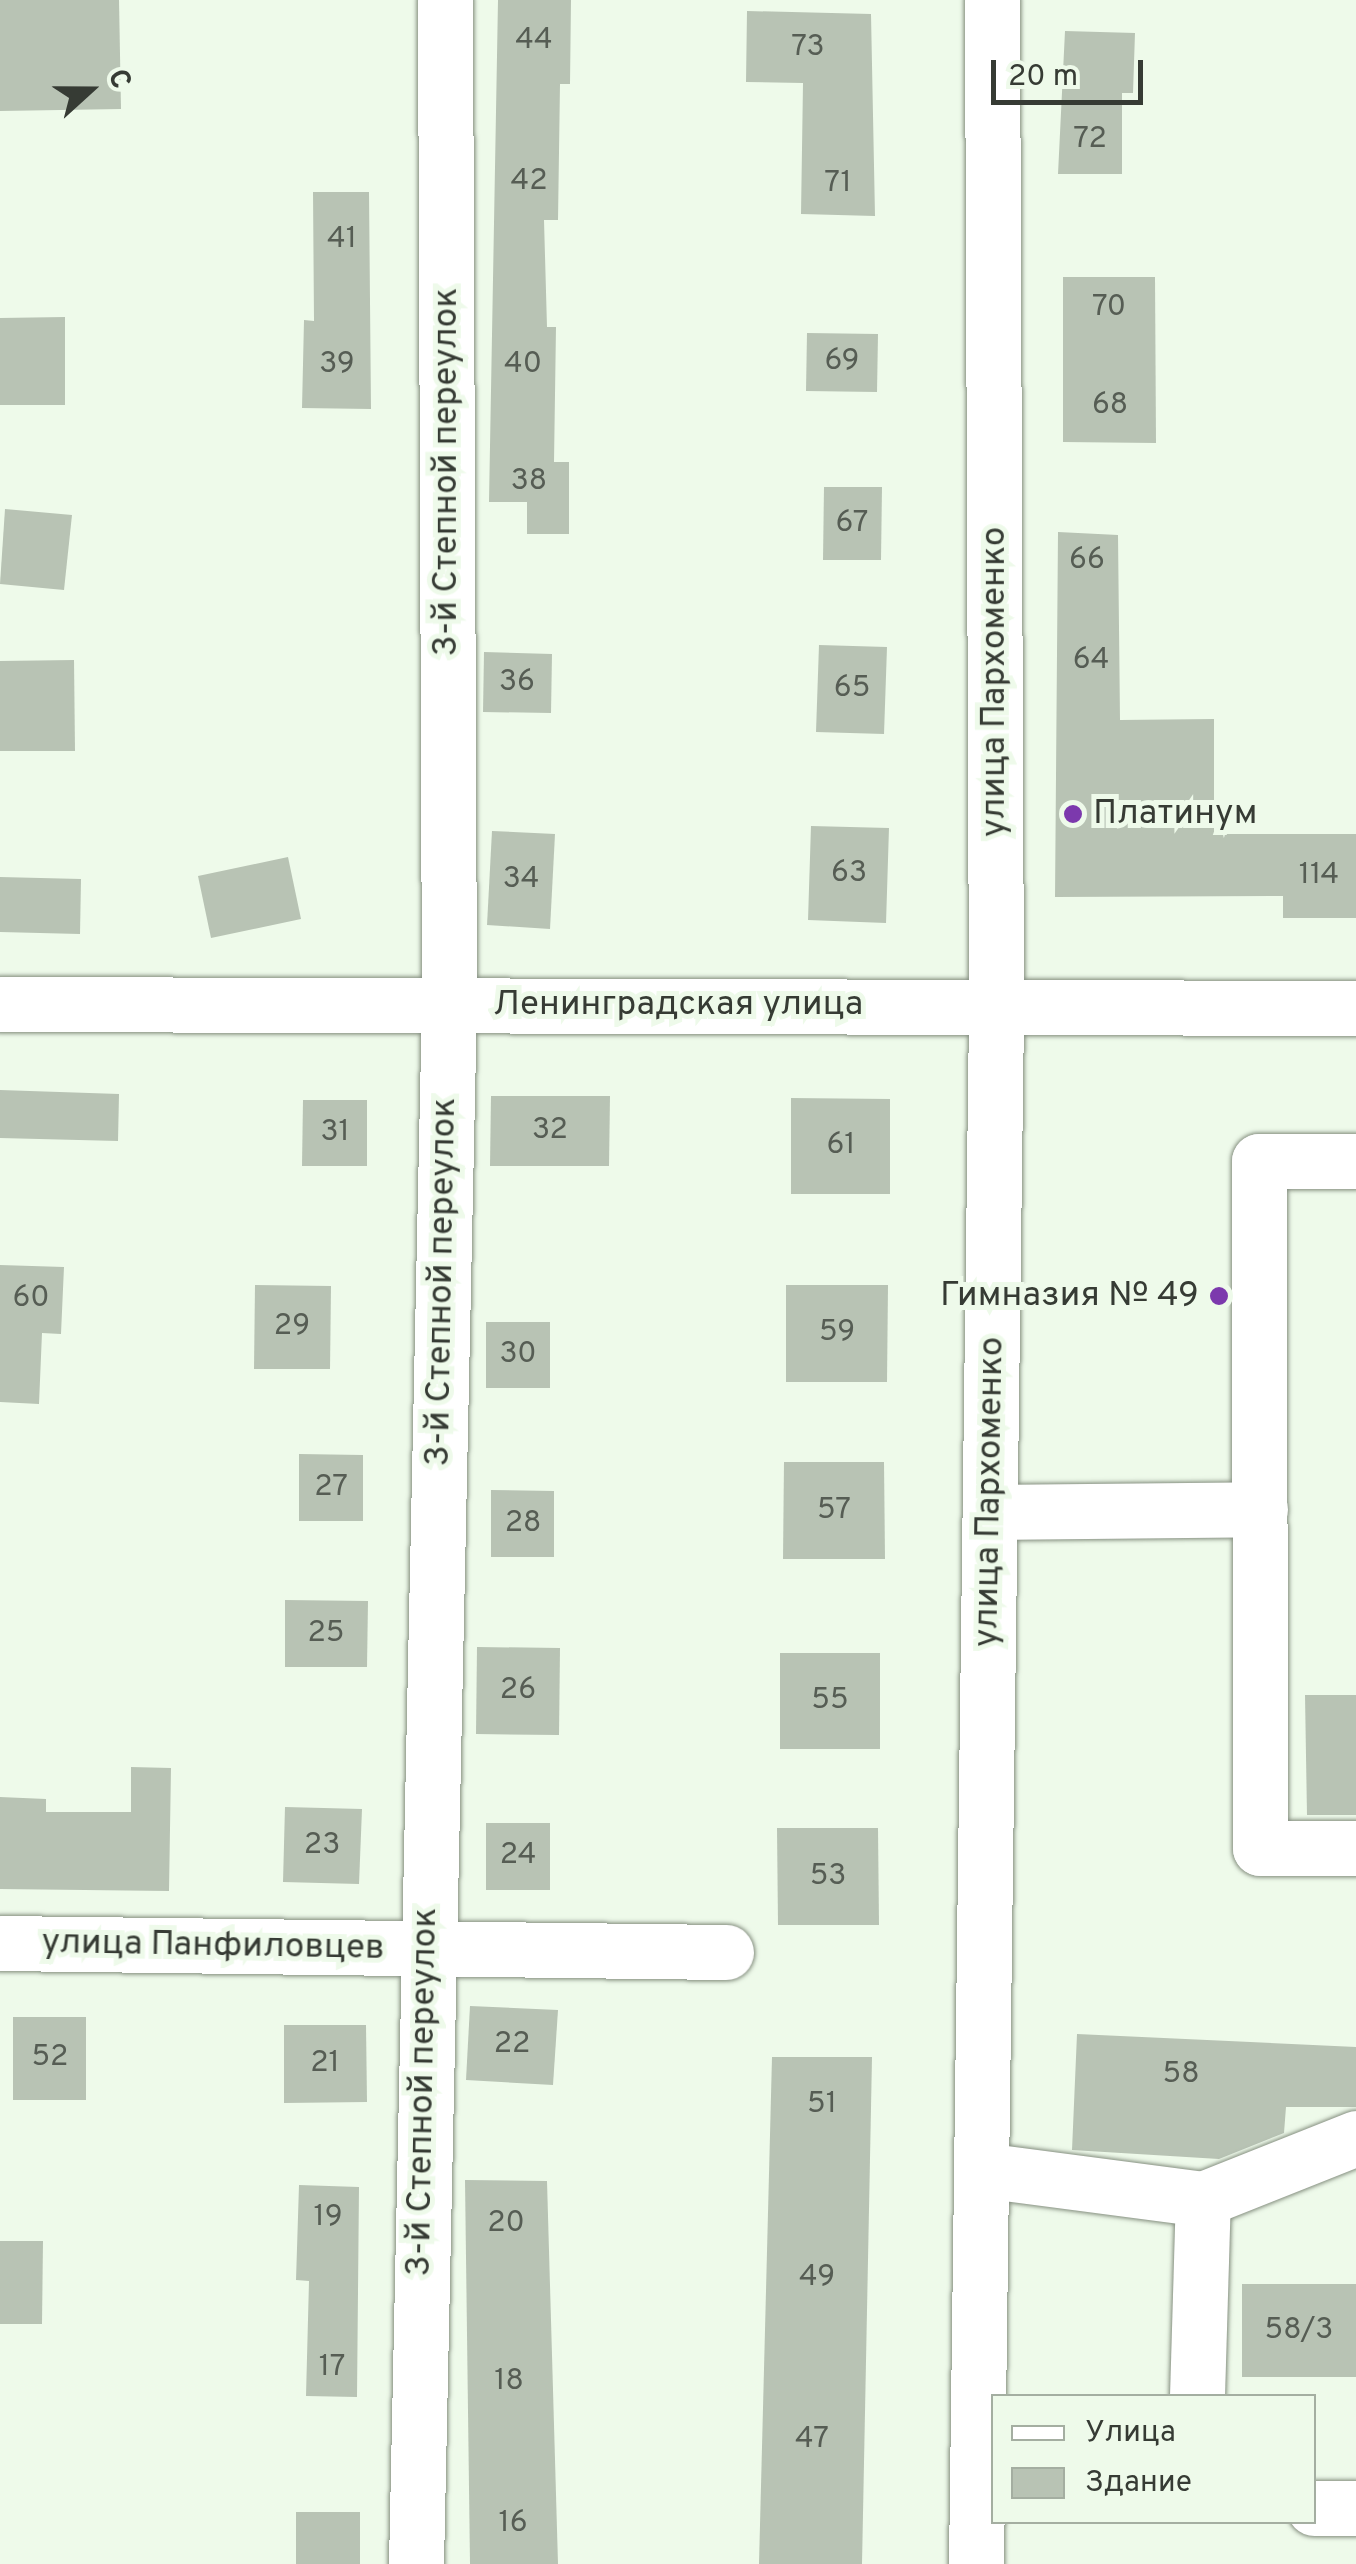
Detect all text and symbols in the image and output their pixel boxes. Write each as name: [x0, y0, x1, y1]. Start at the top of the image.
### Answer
house number: 44: [515, 23, 553, 59]
house number: 73: [791, 30, 825, 66]
north arrow: [40, 40, 140, 140]
scale bar: [996, 40, 1148, 102]
text: 20 m: [1008, 59, 1078, 96]
text: С: [98, 64, 138, 94]
house number: 72: [1073, 122, 1107, 158]
house number: 42: [511, 164, 547, 200]
house number: 71: [824, 166, 852, 202]
house number: 41: [327, 222, 357, 258]
street label: 3-й Степной переулок: [426, 288, 468, 656]
house number: 70: [1092, 290, 1126, 326]
house number: 69: [825, 344, 859, 380]
house number: 39: [319, 347, 355, 383]
house number: 40: [504, 347, 542, 383]
house number: 68: [1092, 388, 1128, 424]
house number: 38: [511, 464, 547, 500]
house number: 67: [836, 506, 868, 542]
street label: улица Пархоменко: [974, 527, 1016, 837]
house number: 66: [1069, 543, 1105, 579]
house number: 64: [1073, 643, 1109, 679]
house number: 36: [499, 665, 535, 701]
house number: 65: [834, 671, 870, 707]
place label: Платинум: [1093, 793, 1257, 835]
marker: Платинум: [1062, 803, 1084, 825]
house number: 63: [831, 856, 867, 892]
house number: 114: [1299, 858, 1339, 894]
house number: 34: [503, 862, 539, 898]
street label: Ленинградская улица: [493, 984, 863, 1026]
street label: 3-й Степной переулок: [418, 1097, 466, 1467]
house number: 32: [532, 1113, 568, 1149]
house number: 31: [320, 1115, 350, 1151]
house number: 61: [826, 1128, 856, 1164]
place label: Гимназия № 49: [940, 1275, 1199, 1317]
house number: 60: [12, 1281, 50, 1317]
marker: Гимназия № 49: [1208, 1285, 1230, 1307]
house number: 29: [274, 1309, 310, 1345]
house number: 59: [819, 1315, 855, 1351]
street label: улица Пархоменко: [966, 1336, 1014, 1648]
house number: 30: [499, 1337, 537, 1373]
house number: 27: [314, 1470, 348, 1506]
house number: 57: [817, 1493, 851, 1529]
house number: 28: [505, 1506, 541, 1542]
house number: 25: [308, 1616, 344, 1652]
house number: 26: [500, 1673, 536, 1709]
house number: 55: [811, 1683, 849, 1719]
house number: 23: [304, 1828, 340, 1864]
house number: 24: [500, 1838, 536, 1874]
house number: 53: [810, 1859, 846, 1895]
street label: 3-й Степной переулок: [399, 1907, 447, 2277]
street label: улица Панфиловцев: [41, 1922, 385, 1970]
house number: 22: [494, 2027, 530, 2063]
house number: 52: [32, 2040, 68, 2076]
house number: 21: [310, 2046, 340, 2082]
house number: 58: [1163, 2057, 1199, 2093]
house number: 51: [807, 2087, 837, 2123]
house number: 19: [313, 2200, 343, 2236]
house number: 20: [487, 2206, 525, 2242]
house number: 49: [799, 2260, 835, 2296]
house number: 58/3: [1265, 2313, 1333, 2349]
house number: 17: [319, 2350, 345, 2386]
house number: 18: [494, 2364, 524, 2400]
legend: [991, 2394, 1316, 2524]
text: Улица: [1085, 2415, 1176, 2452]
house number: 47: [795, 2422, 829, 2458]
text: Здание: [1085, 2465, 1192, 2502]
house number: 16: [498, 2506, 528, 2542]

